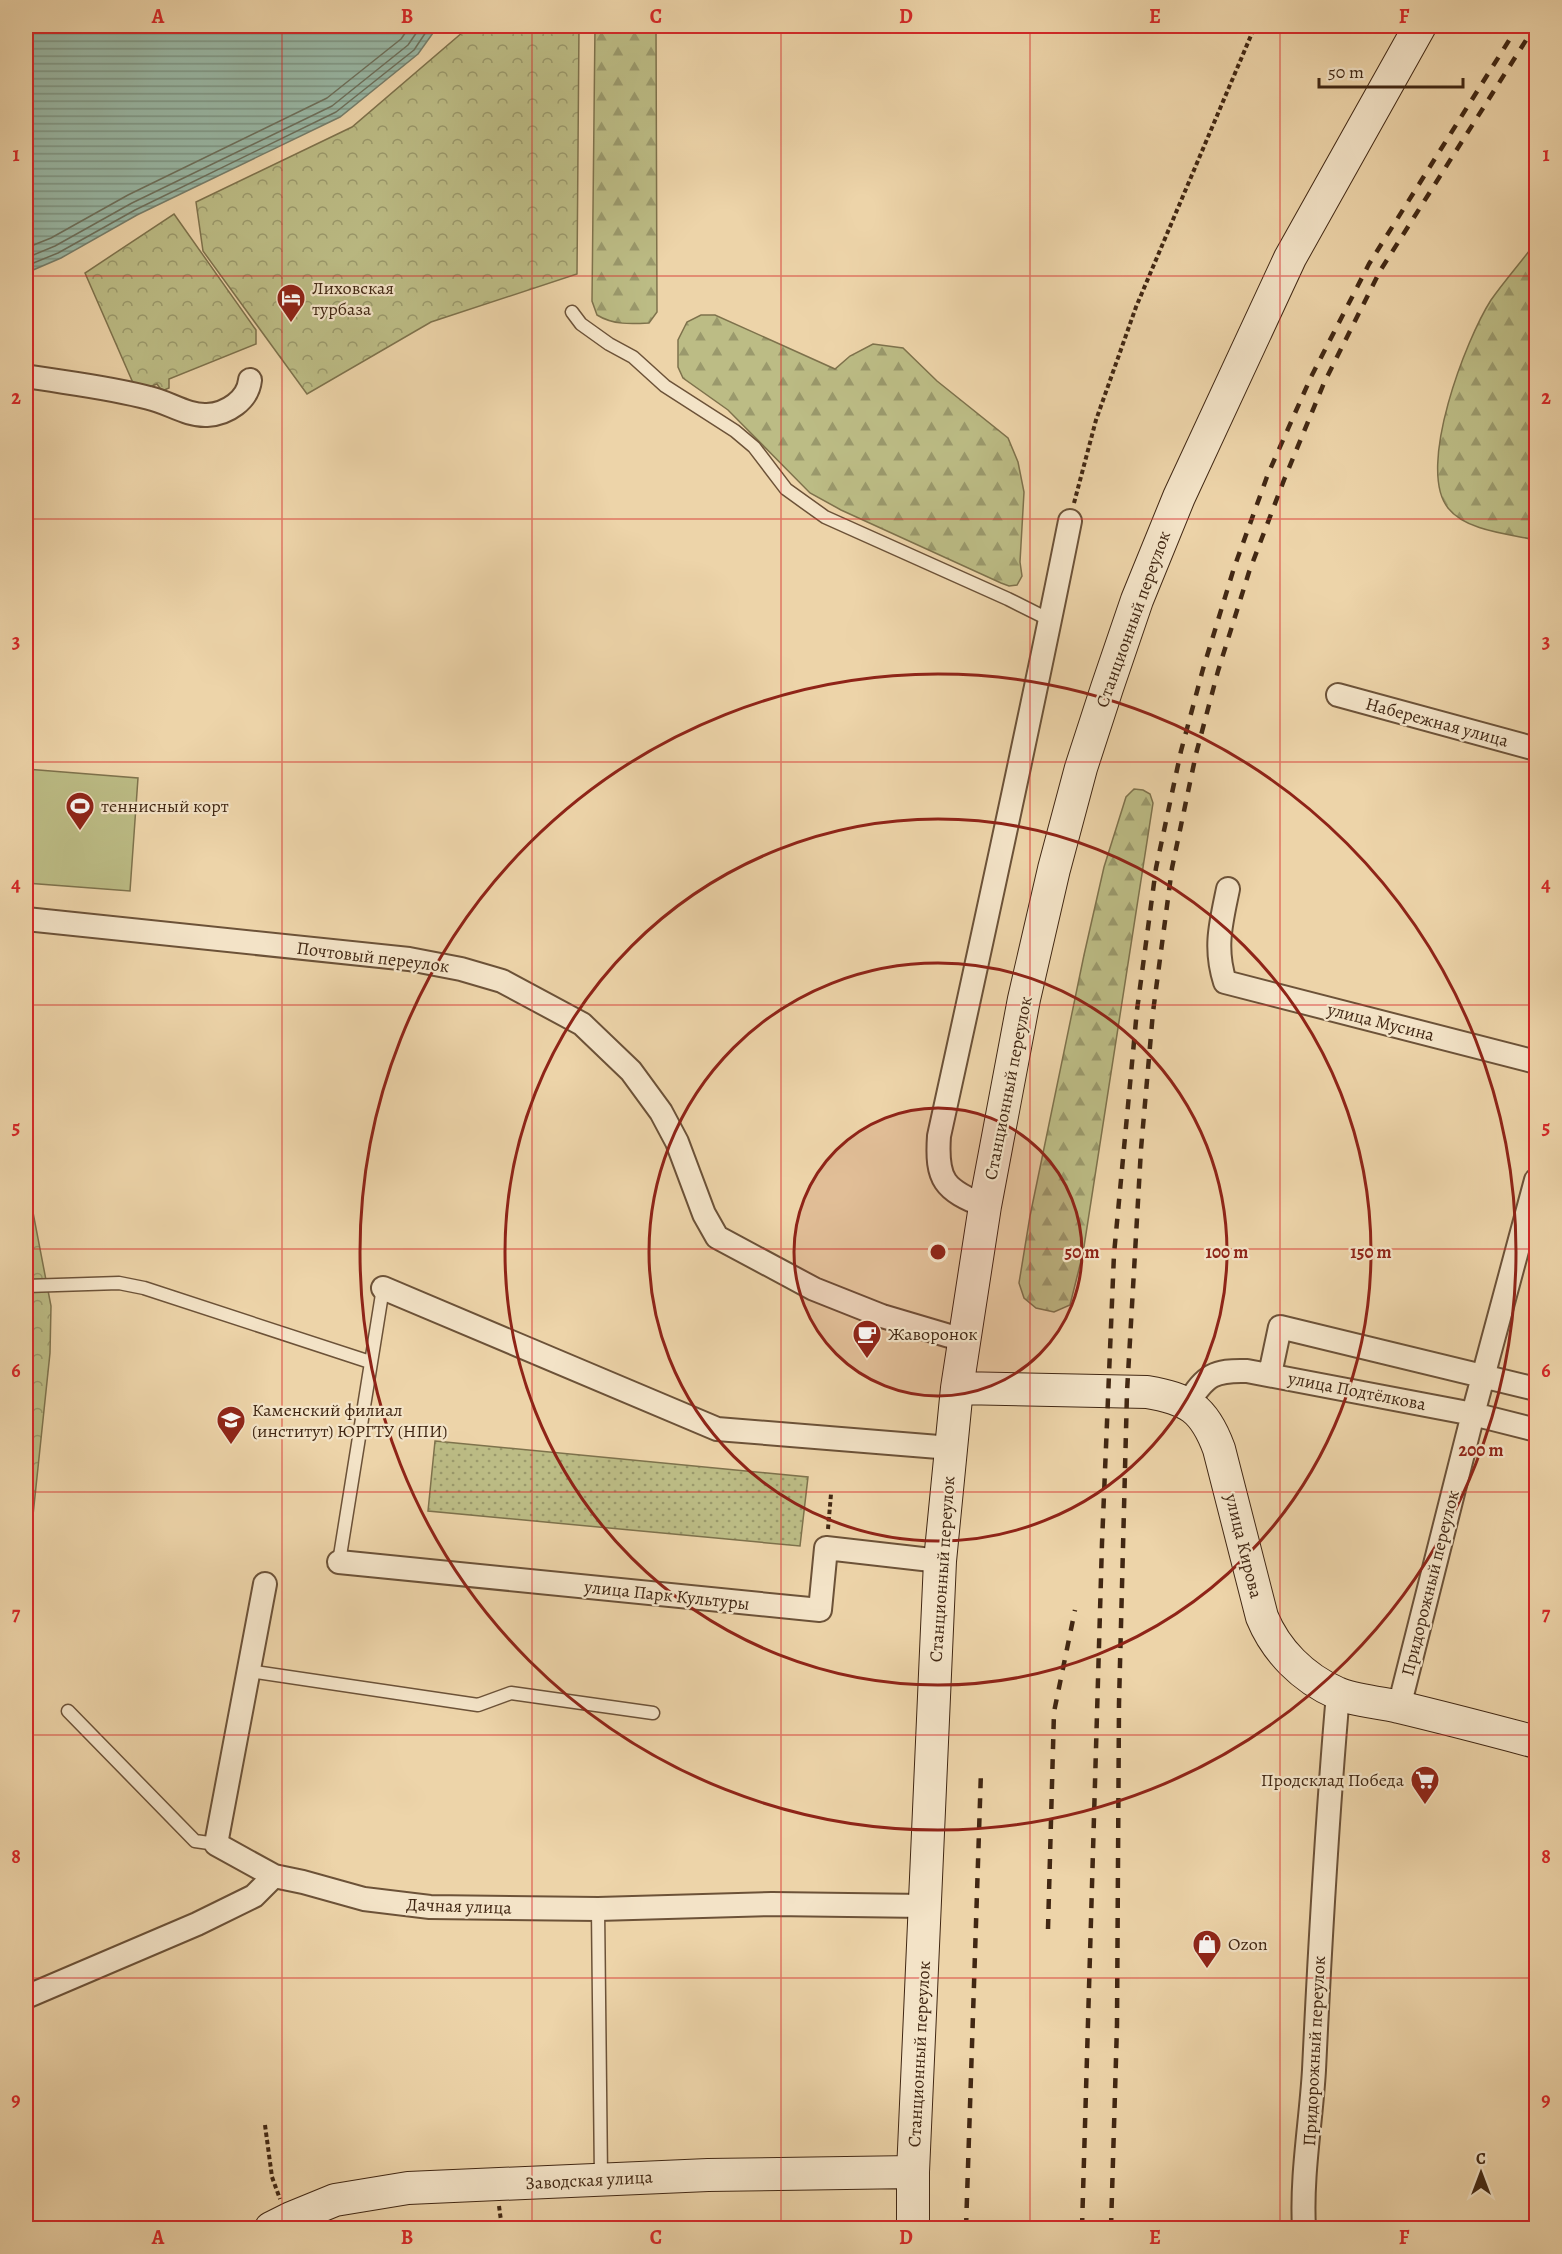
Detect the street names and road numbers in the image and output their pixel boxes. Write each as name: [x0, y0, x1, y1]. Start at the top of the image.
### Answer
street label: Станционный переулок: [1090, 527, 1176, 711]
street label: Набережная улица: [1363, 691, 1512, 753]
street label: Почтовый переулок: [295, 936, 451, 978]
street label: Станционный переулок: [978, 994, 1038, 1182]
street label: улица Мусина: [1324, 997, 1438, 1047]
street label: улица Подтёлкова: [1285, 1366, 1429, 1416]
street label: Станционный переулок: [924, 1475, 960, 1663]
street label: Придорожный переулок: [1395, 1488, 1465, 1678]
street label: улица Кирова: [1219, 1490, 1269, 1601]
street label: улица Парк Культуры: [582, 1574, 751, 1616]
street label: Дачная улица: [406, 1892, 513, 1920]
street label: Придорожный переулок: [1297, 1955, 1331, 2147]
street label: Станционный переулок: [902, 1960, 936, 2148]
street label: Заводская улица: [525, 2165, 654, 2195]

